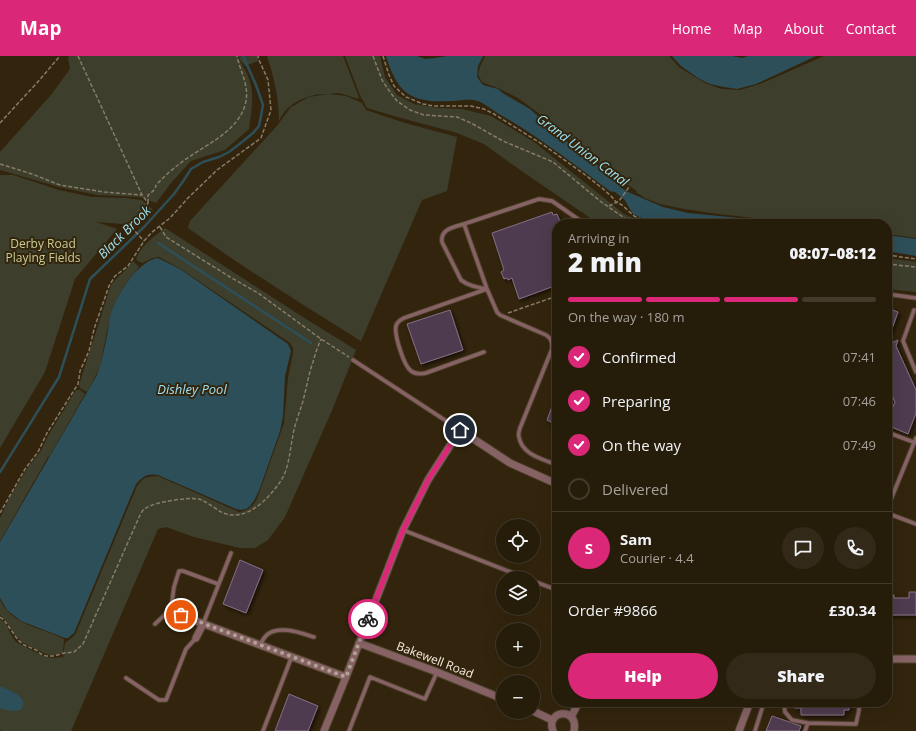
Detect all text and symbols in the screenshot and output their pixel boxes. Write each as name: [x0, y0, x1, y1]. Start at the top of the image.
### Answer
text: Map: [20, 15, 61, 41]
text: Home: [672, 19, 711, 38]
text: Map: [733, 19, 762, 38]
text: About: [784, 19, 824, 38]
text: Contact: [846, 19, 896, 38]
water label: Grand Union Canal: [533, 110, 633, 191]
water label: Black Brook: [94, 201, 155, 262]
text: Arriving in: [568, 229, 630, 247]
park label: Derby Road Playing Fields: [6, 235, 81, 266]
text: 08:07–08:12: [790, 243, 876, 263]
text: 2 min: [568, 244, 642, 280]
text: On the way · 180 m: [568, 308, 684, 326]
icon: check: [568, 346, 590, 368]
text: Confirmed: [602, 347, 676, 367]
text: 07:41: [843, 348, 876, 366]
water label: Dishley Pool: [157, 380, 227, 398]
icon: check: [568, 390, 590, 412]
text: Preparing: [602, 391, 670, 411]
text: 07:46: [843, 392, 876, 410]
pin: [443, 413, 477, 447]
icon: home: [449, 419, 471, 441]
icon: check: [568, 434, 590, 456]
text: On the way: [602, 435, 681, 455]
text: 07:49: [843, 436, 876, 454]
text: Delivered: [602, 479, 669, 499]
map controls: [496, 519, 540, 719]
button: locate: [496, 519, 540, 563]
button: chat: [782, 527, 824, 569]
button: phone: [834, 527, 876, 569]
text: Sam: [620, 529, 652, 549]
text: S: [585, 538, 593, 558]
text: Courier · 4.4: [620, 549, 694, 567]
button: layers: [496, 571, 540, 615]
pin: [164, 598, 198, 632]
courier: [348, 599, 388, 639]
text: Order #9866: [568, 600, 657, 620]
text: £30.34: [829, 600, 876, 620]
icon: bag: [170, 604, 192, 626]
icon: bike: [357, 608, 379, 630]
button: +: [496, 623, 540, 667]
street label: Bakewell Road: [394, 637, 476, 682]
button: Help: [568, 653, 718, 699]
button: Share: [726, 653, 876, 699]
button: −: [496, 675, 540, 719]

